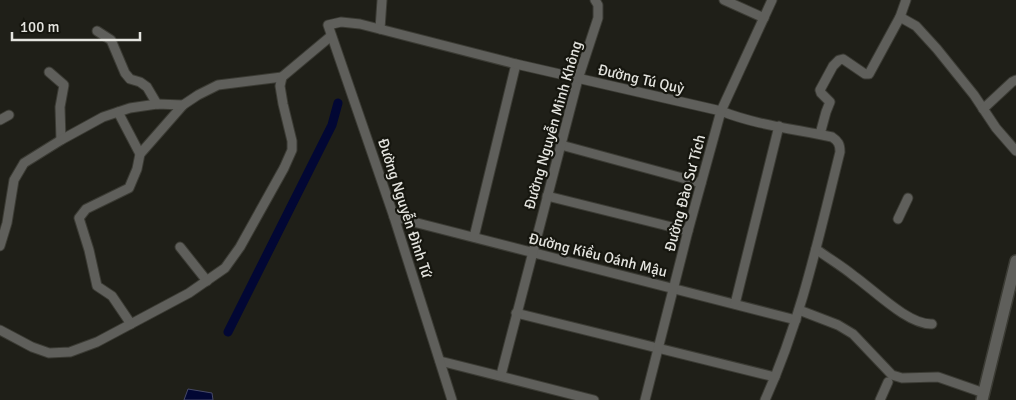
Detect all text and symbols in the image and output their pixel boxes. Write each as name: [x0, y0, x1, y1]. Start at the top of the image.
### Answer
scale bar: [12, 10, 140, 42]
text: 100 m: [20, 18, 60, 36]
street label: Đường Nguyễn Minh Không: [519, 38, 586, 211]
street label: Đường Tú Quỳ: [596, 60, 686, 98]
street label: Đường Đào Sư Tích: [661, 132, 709, 254]
street label: Đường Nguyễn Đình Tứ: [374, 136, 437, 281]
street label: Đường Kiều Oánh Mậu: [527, 229, 669, 281]

